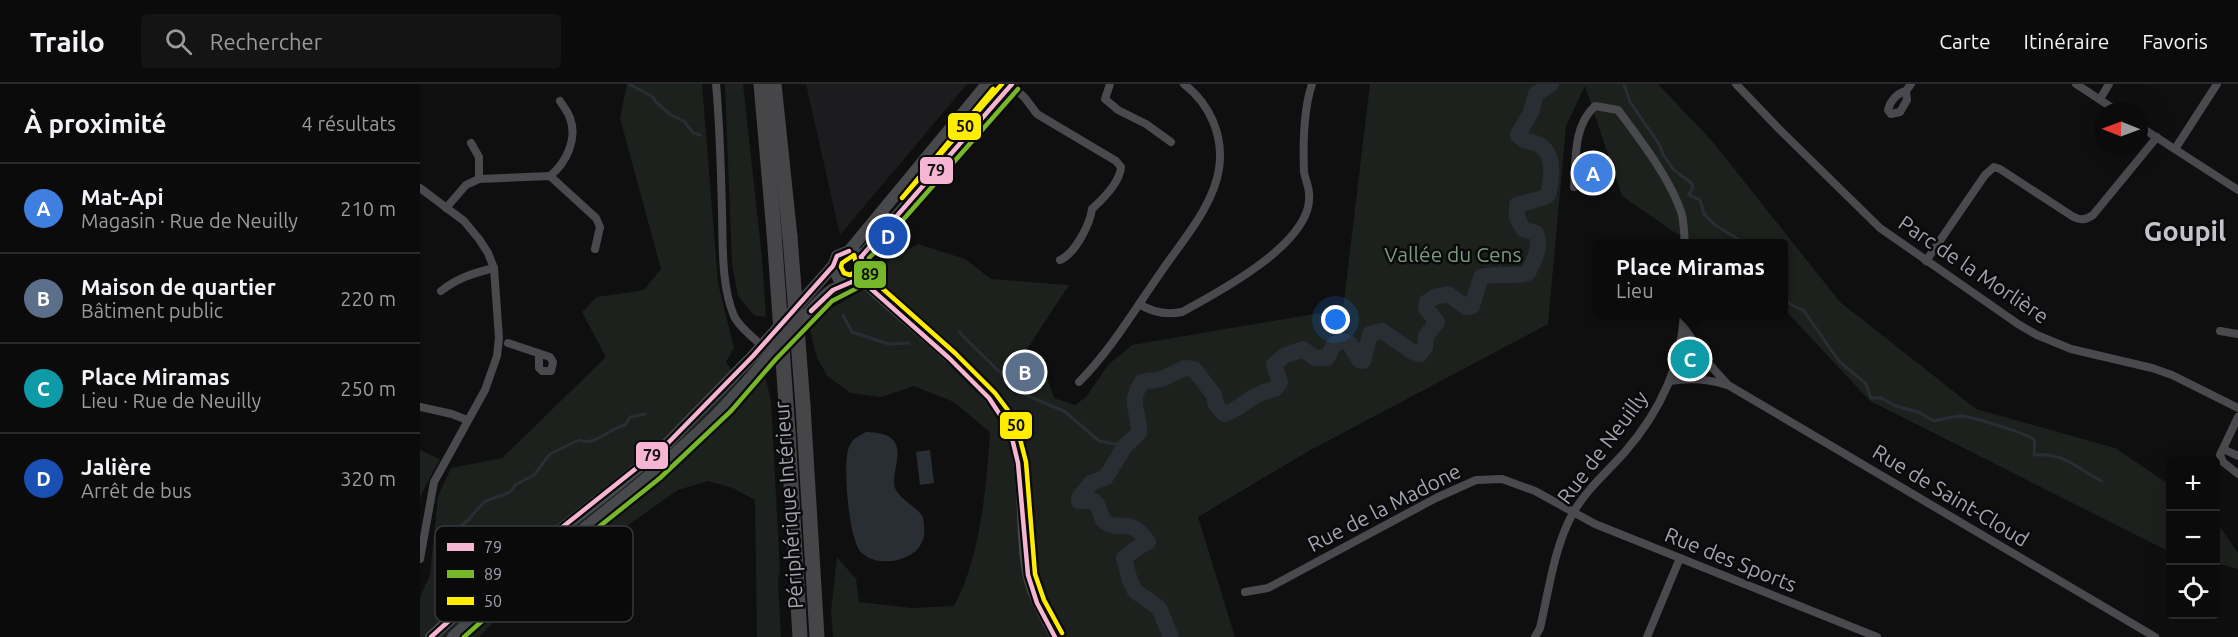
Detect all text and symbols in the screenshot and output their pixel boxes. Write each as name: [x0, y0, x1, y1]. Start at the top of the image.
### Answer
search box: [141, 14, 561, 68]
icon: search: [162, 25, 195, 58]
text: Trailo: [30, 26, 105, 57]
text: Rechercher: [210, 29, 322, 54]
text: Carte: [1939, 29, 1991, 53]
text: Itinéraire: [2024, 29, 2109, 53]
text: Favoris: [2142, 29, 2208, 53]
north arrow: [2094, 102, 2148, 156]
text: À proximité: [24, 109, 166, 138]
text: 4 résultats: [302, 112, 396, 135]
line badge: 50: [947, 112, 982, 141]
text: 50: [956, 117, 974, 135]
pin: A: [1574, 150, 1612, 196]
line badge: 79: [919, 156, 954, 185]
text: 79: [927, 161, 945, 179]
text: Mat-Api: [81, 184, 164, 209]
text: A: [36, 197, 51, 220]
text: 210 m: [340, 197, 396, 220]
text: Magasin · Rue de Neuilly: [81, 209, 298, 232]
street label: Parc de la Morlière: [1894, 210, 2054, 328]
pin: D: [868, 214, 908, 258]
district label: Goupil: [2144, 216, 2226, 246]
popup: [1593, 239, 1788, 317]
park label: Vallée du Cens: [1384, 242, 1522, 266]
text: Place Miramas: [1616, 254, 1765, 279]
line badge: 89: [853, 260, 887, 289]
text: 89: [861, 265, 879, 283]
text: Maison de quartier: [81, 274, 276, 299]
text: Lieu: [1616, 279, 1654, 302]
text: B: [37, 287, 50, 310]
text: 220 m: [340, 287, 396, 310]
text: Bâtiment public: [81, 299, 223, 322]
your location: [1321, 305, 1350, 334]
pin: C: [1670, 336, 1710, 382]
pin: B: [1006, 350, 1044, 394]
text: Place Miramas: [81, 364, 230, 389]
text: C: [37, 377, 50, 400]
text: 250 m: [340, 377, 396, 400]
street label: Rue de Neuilly: [1552, 386, 1652, 508]
text: Lieu · Rue de Neuilly: [81, 389, 261, 412]
street label: Périphérique Intérieur: [769, 400, 807, 610]
line badge: 50: [999, 411, 1033, 440]
text: 50: [1007, 416, 1025, 434]
street label: Rue de Saint-Cloud: [1869, 439, 2033, 551]
line badge: 79: [635, 441, 669, 470]
text: 79: [643, 446, 661, 464]
text: Jalière: [81, 454, 151, 479]
map controls: [2166, 457, 2220, 619]
button: +: [2166, 457, 2220, 511]
street label: Rue de la Madone: [1303, 458, 1465, 556]
text: D: [36, 467, 51, 490]
text: 320 m: [340, 467, 396, 490]
text: Arrêt de bus: [81, 479, 192, 502]
button: −: [2166, 511, 2220, 565]
street label: Rue des Sports: [1662, 522, 1800, 596]
legend: [435, 526, 633, 622]
text: 79: [484, 538, 502, 556]
text: 89: [484, 565, 502, 583]
button: locate: [2166, 565, 2220, 619]
text: 50: [484, 592, 502, 610]

